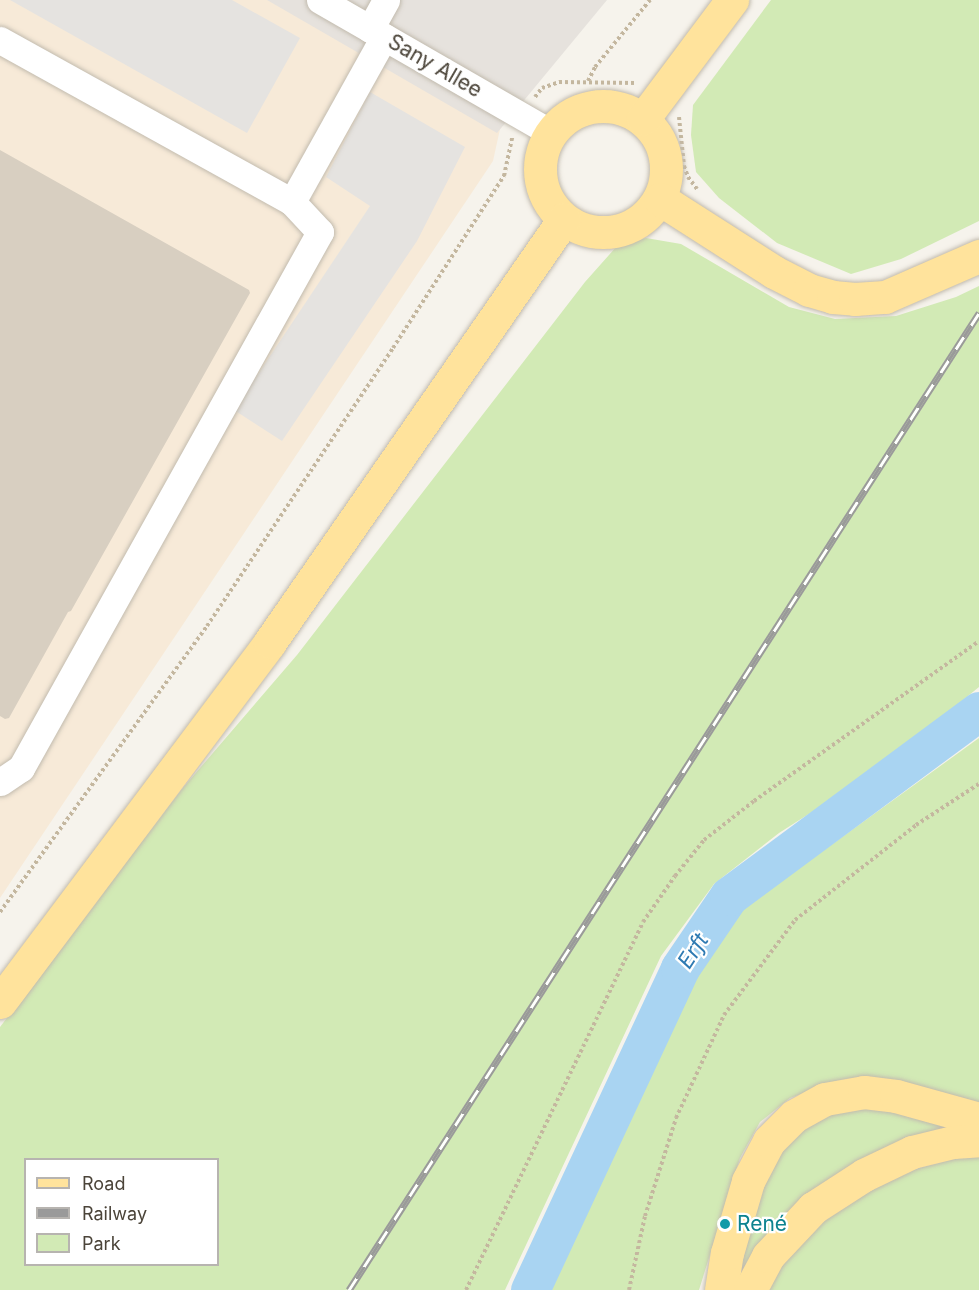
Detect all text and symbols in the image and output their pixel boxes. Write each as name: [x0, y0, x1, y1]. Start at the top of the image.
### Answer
street label: Sany Allee: [384, 29, 486, 103]
water label: Erft: [672, 928, 714, 974]
legend: [24, 1158, 219, 1266]
text: Road: [82, 1173, 125, 1194]
text: Railway: [82, 1203, 147, 1224]
place label: René: [737, 1211, 787, 1237]
marker: René: [718, 1217, 732, 1231]
text: Park: [82, 1233, 121, 1254]

